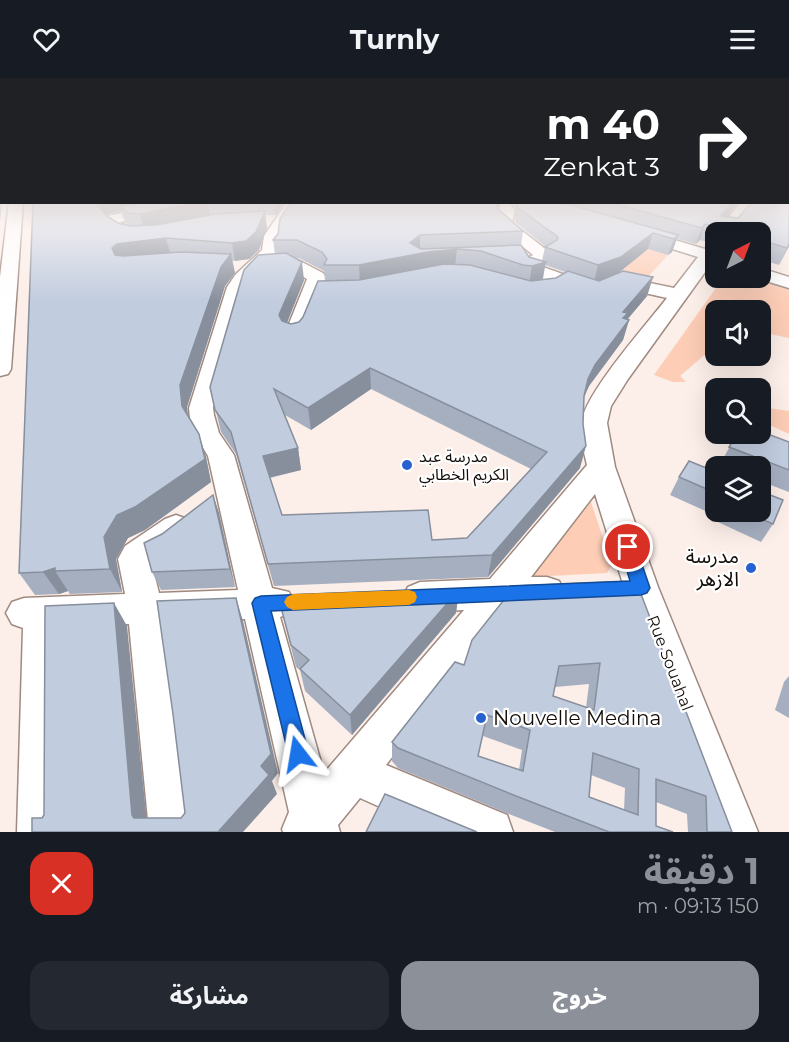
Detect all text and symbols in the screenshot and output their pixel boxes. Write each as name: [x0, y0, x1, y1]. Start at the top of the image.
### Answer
icon: heart: [30, 23, 63, 56]
text: Turnly: [350, 23, 439, 56]
icon: menu: [726, 23, 759, 56]
text: 40 m: [547, 98, 660, 150]
icon: right: [681, 102, 759, 180]
text: Zenkat 3: [543, 150, 660, 183]
north arrow: [705, 222, 771, 288]
map controls: [705, 222, 771, 522]
button: sound: [705, 300, 771, 366]
button: search: [705, 378, 771, 444]
place label: مدرسة عبد الكريم الخطابي: [419, 447, 509, 487]
button: layers: [705, 456, 771, 522]
marker: مدرسة عبد الكريم الخطابي: [400, 458, 414, 472]
pin: [602, 521, 653, 572]
icon: arrive: [611, 530, 644, 563]
place label: مدرسة الازهر: [686, 544, 739, 591]
marker: مدرسة الازهر: [744, 561, 758, 575]
street label: Rue Souahal: [643, 613, 697, 713]
place label: Nouvelle Medina: [493, 706, 661, 730]
marker: Nouvelle Medina: [474, 711, 488, 725]
position arrow: [266, 722, 330, 786]
text: 1 دقيقة: [644, 849, 759, 893]
button: close: [30, 852, 93, 915]
text: 150 m · 09:13: [637, 894, 759, 918]
button: مشاركة: [30, 961, 389, 1030]
button: خروج: [401, 961, 759, 1030]

